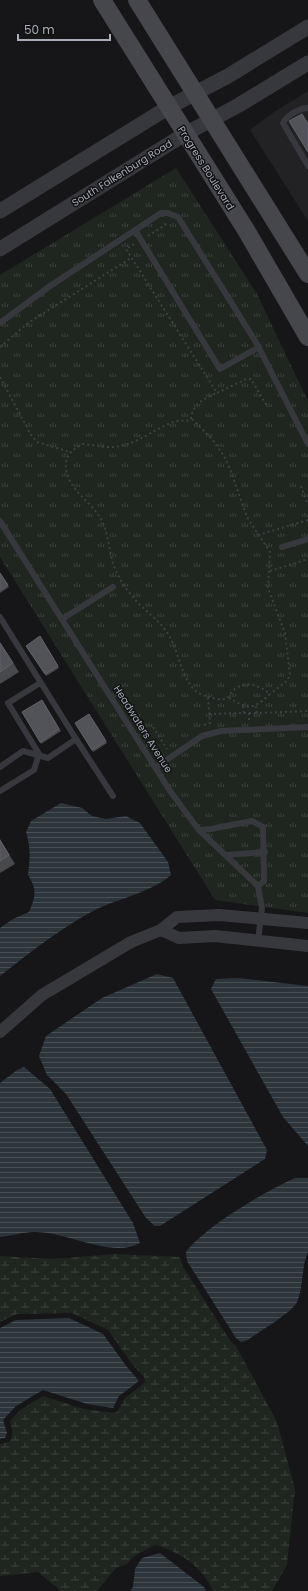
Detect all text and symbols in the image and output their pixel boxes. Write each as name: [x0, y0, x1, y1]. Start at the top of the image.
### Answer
scale bar: [18, 16, 110, 42]
text: 50 m: [24, 21, 55, 38]
street label: Progress Boulevard: [174, 123, 238, 213]
street label: South Falkenburg Road: [69, 136, 175, 210]
street label: Headwaters Avenue: [110, 682, 176, 776]

